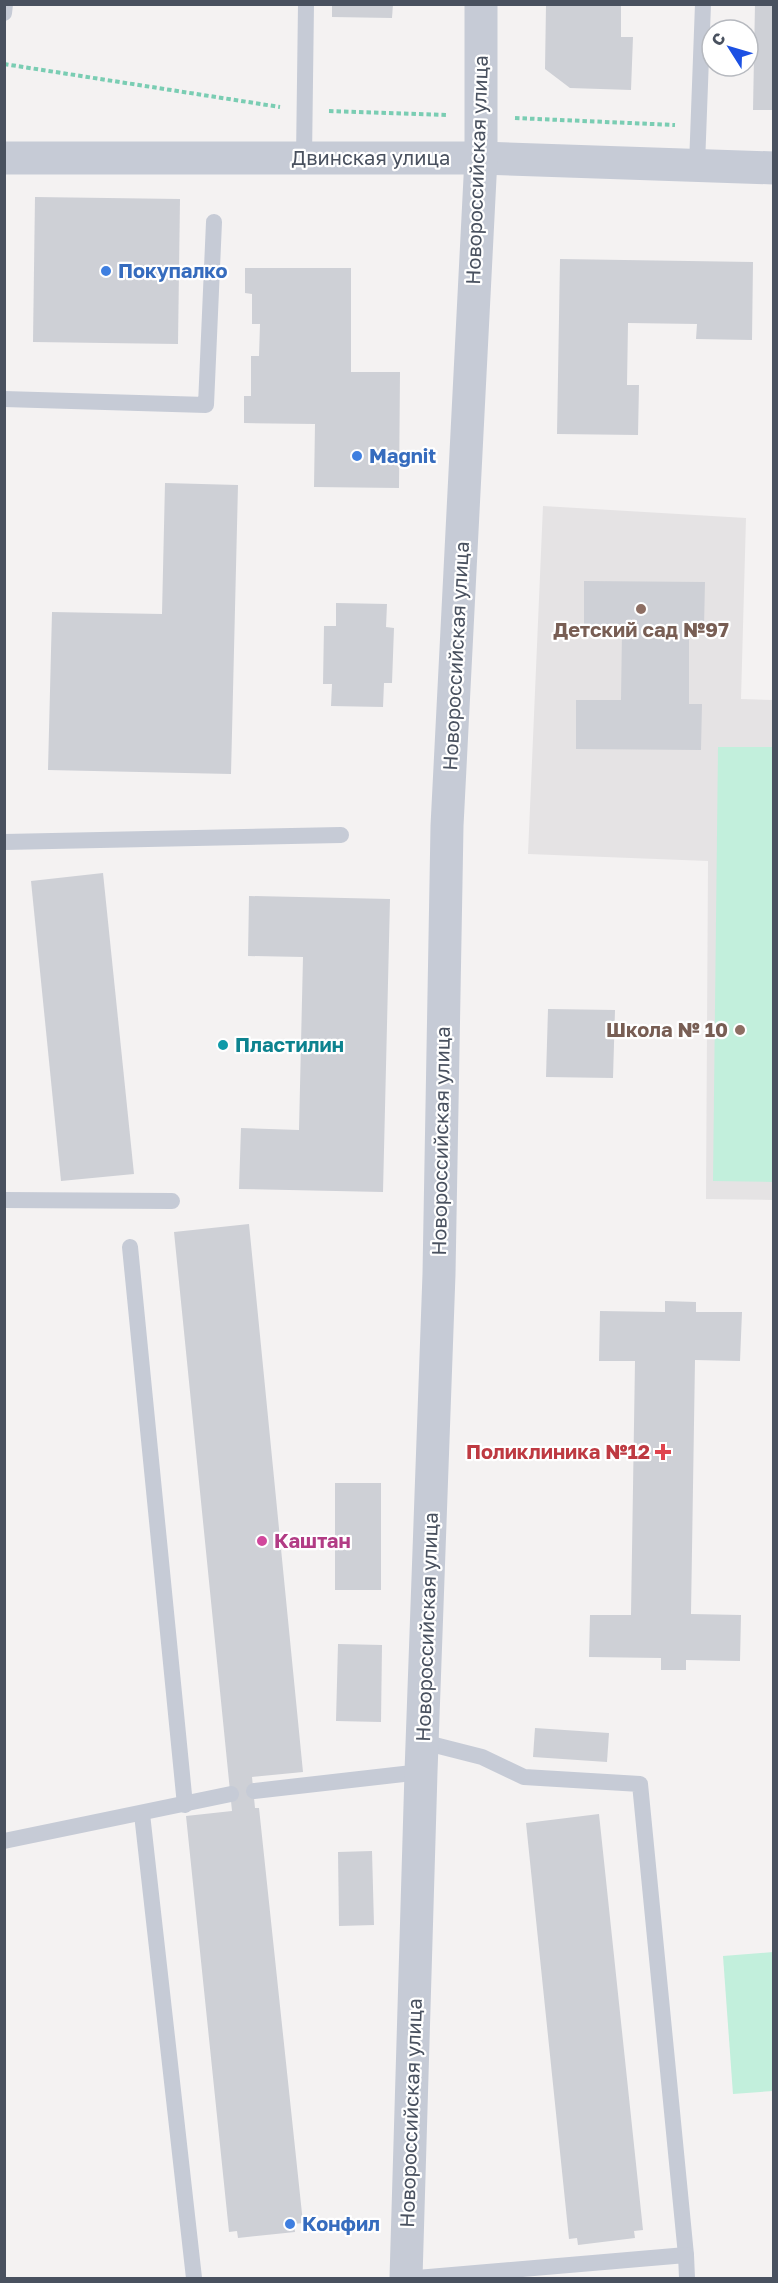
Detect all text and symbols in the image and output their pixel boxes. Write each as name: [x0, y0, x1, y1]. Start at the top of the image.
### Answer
north arrow: [700, 18, 760, 78]
text: С: [707, 28, 729, 50]
street label: Новороссийская улица: [460, 55, 492, 285]
street label: Двинская улица: [292, 145, 450, 169]
place label: Покупалко: [118, 258, 228, 282]
marker: Покупалко: [99, 264, 113, 278]
place label: Magnit: [369, 443, 436, 467]
marker: Magnit: [350, 449, 364, 463]
street label: Новороссийская улица: [437, 541, 473, 771]
marker: Детский сад №97: [634, 602, 648, 616]
place label: Детский сад №97: [553, 617, 729, 641]
place label: Школа № 10: [606, 1017, 728, 1041]
marker: Школа № 10: [733, 1023, 747, 1037]
street label: Новороссийская улица: [426, 1026, 454, 1256]
place label: Пластилин: [235, 1032, 344, 1056]
marker: Пластилин: [216, 1038, 230, 1052]
place label: Поликлиника №12: [466, 1439, 650, 1463]
marker: Поликлиника №12: [654, 1443, 672, 1461]
street label: Новороссийская улица: [410, 1512, 442, 1742]
place label: Каштан: [274, 1528, 351, 1552]
marker: Каштан: [255, 1534, 269, 1548]
street label: Новороссийская улица: [394, 1998, 426, 2228]
place label: Конфил: [302, 2211, 380, 2235]
marker: Конфил: [283, 2217, 297, 2231]

